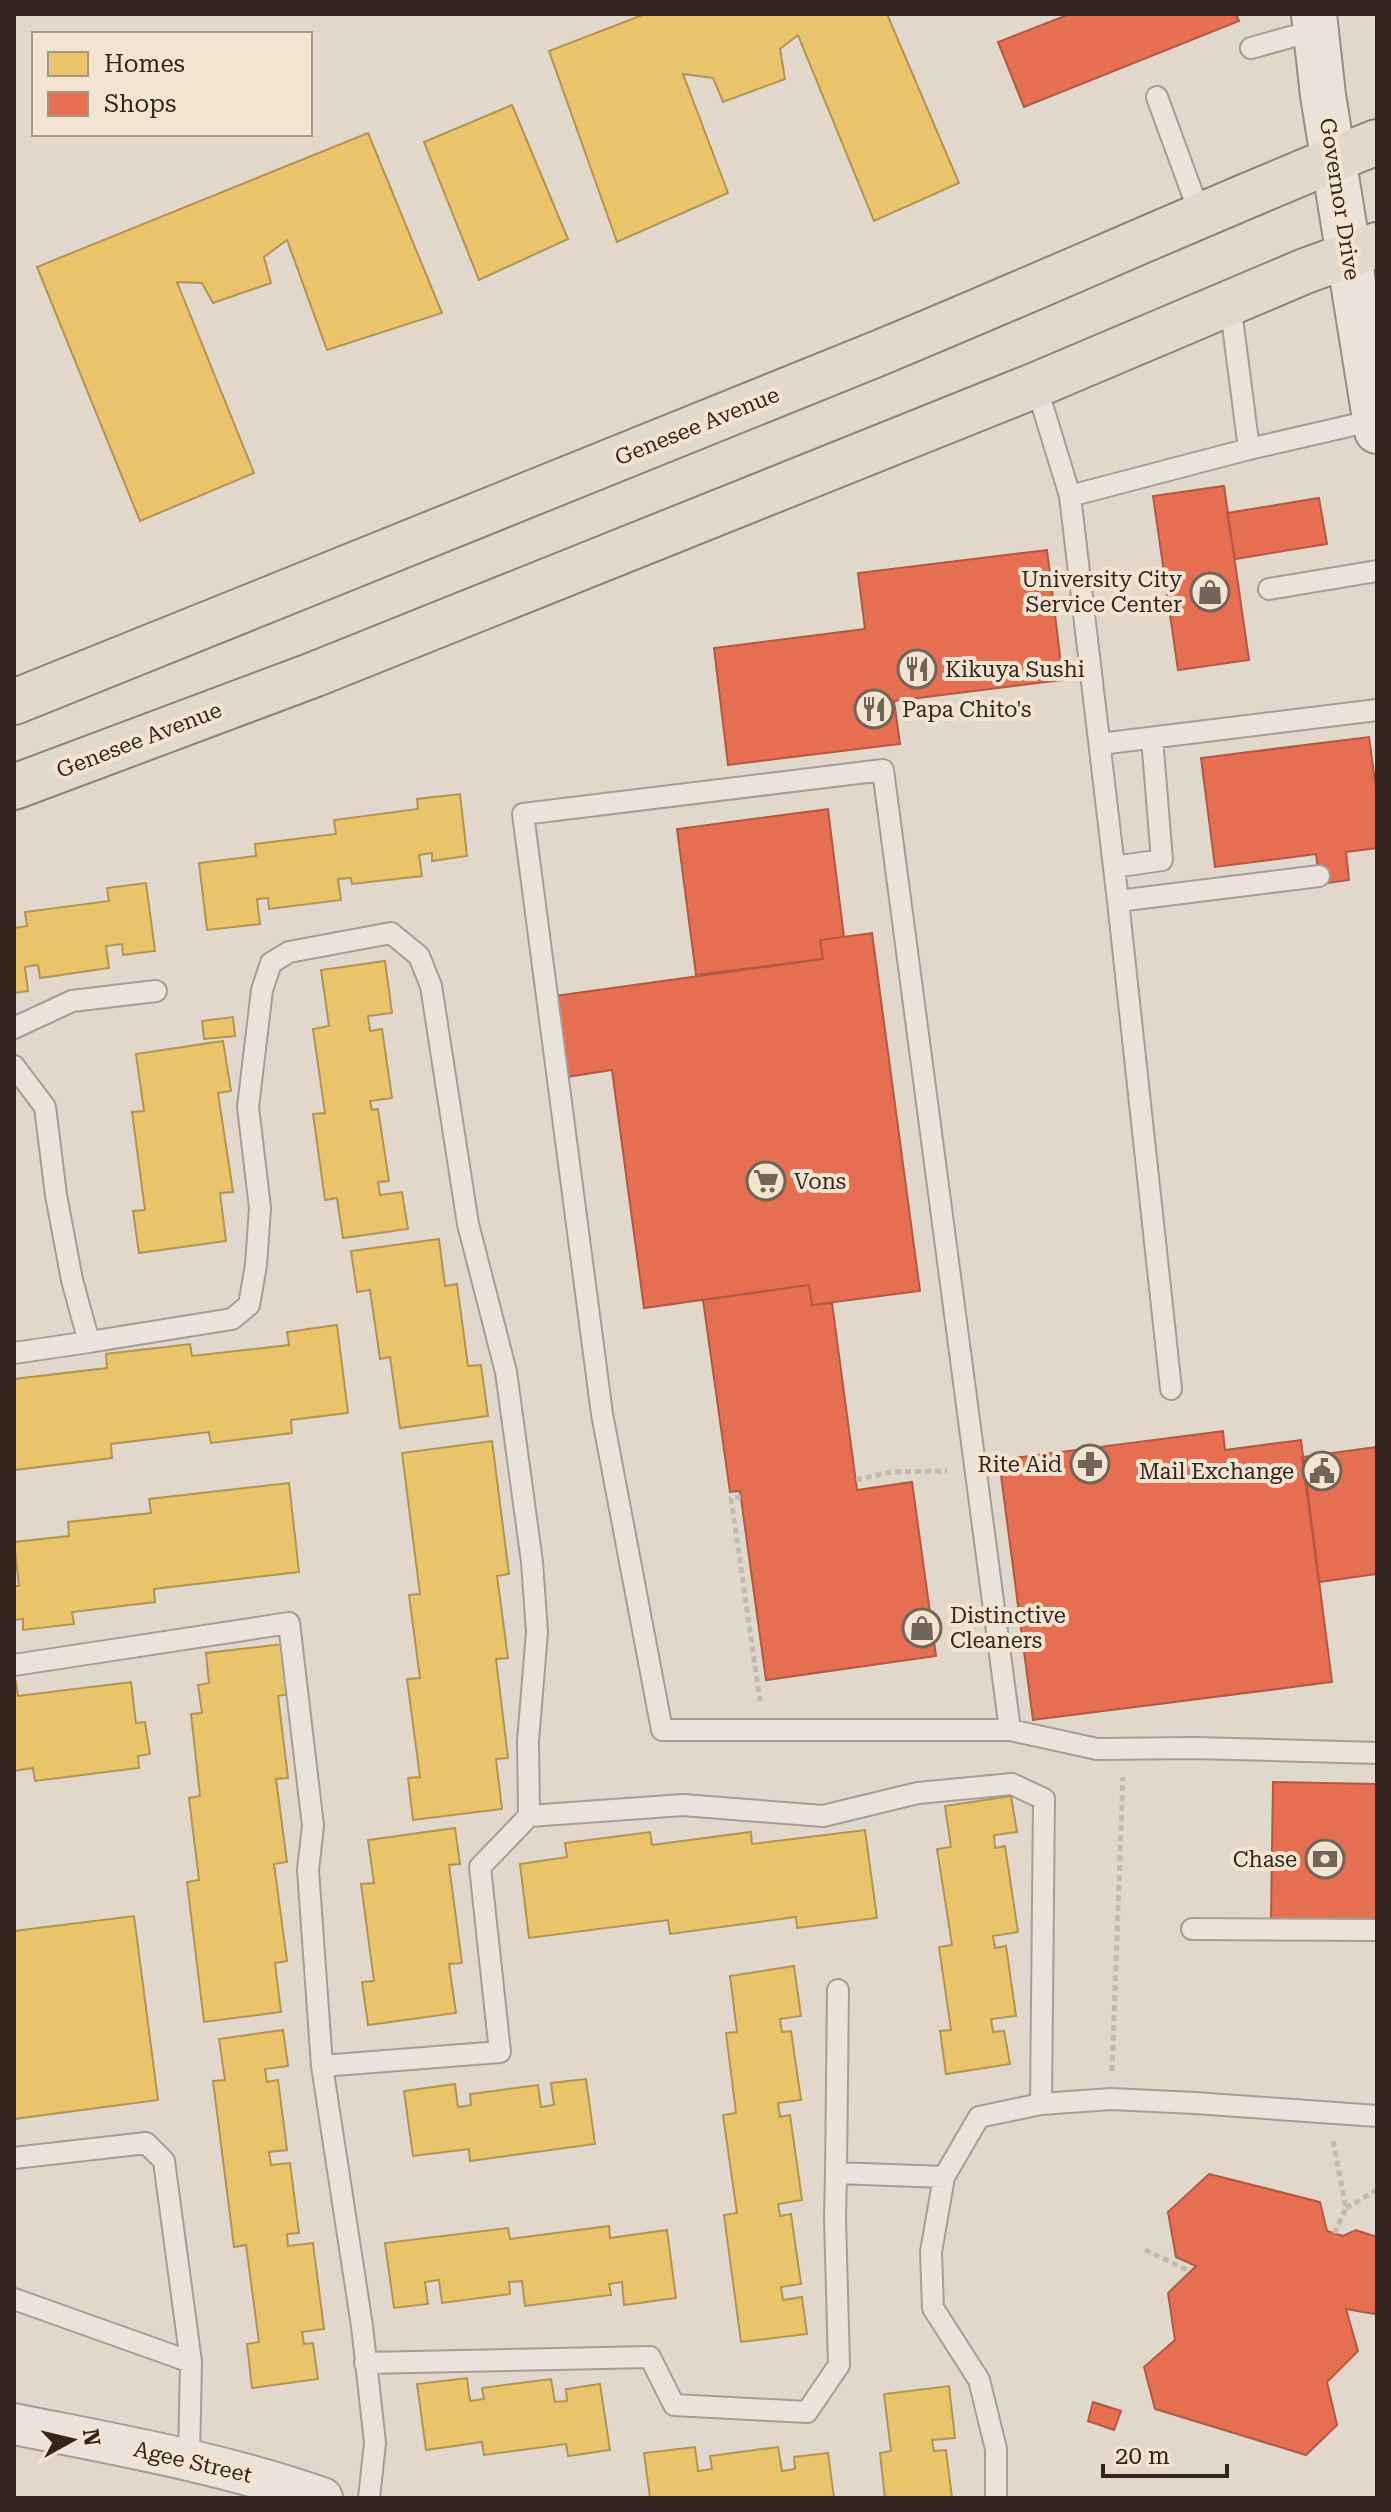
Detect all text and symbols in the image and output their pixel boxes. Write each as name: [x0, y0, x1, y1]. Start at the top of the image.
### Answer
legend: [32, 32, 312, 136]
text: Homes: [104, 50, 185, 78]
text: Shops: [104, 90, 176, 118]
street label: Governor Drive: [1315, 116, 1365, 282]
street label: Genesee Avenue: [611, 382, 783, 470]
place label: University City Service Center: [1021, 567, 1182, 617]
shop icon: University City Service Center: [1189, 571, 1231, 613]
restaurant icon: Kikuya Sushi: [896, 648, 938, 690]
place label: Kikuya Sushi: [945, 657, 1085, 682]
restaurant icon: Papa Chito's: [853, 688, 895, 730]
street label: Genesee Avenue: [53, 697, 225, 783]
place label: Papa Chito's: [902, 697, 1031, 722]
supermarket icon: Vons: [745, 1160, 787, 1202]
place label: Vons: [794, 1169, 846, 1194]
pharmacy icon: Rite Aid: [1069, 1443, 1111, 1485]
public building icon: Mail Exchange: [1301, 1450, 1343, 1492]
place label: Rite Aid: [978, 1452, 1062, 1477]
place label: Mail Exchange: [1139, 1459, 1294, 1484]
place label: Distinctive Cleaners: [950, 1603, 1066, 1653]
shop icon: Distinctive Cleaners: [901, 1607, 943, 1649]
bank icon: Chase: [1304, 1838, 1346, 1880]
place label: Chase: [1233, 1847, 1297, 1872]
north arrow: [32, 2400, 112, 2480]
text: N: [78, 2427, 105, 2447]
scale bar: [1103, 2428, 1227, 2478]
street label: Agee Street: [131, 2436, 255, 2488]
text: 20 m: [1115, 2442, 1170, 2470]

